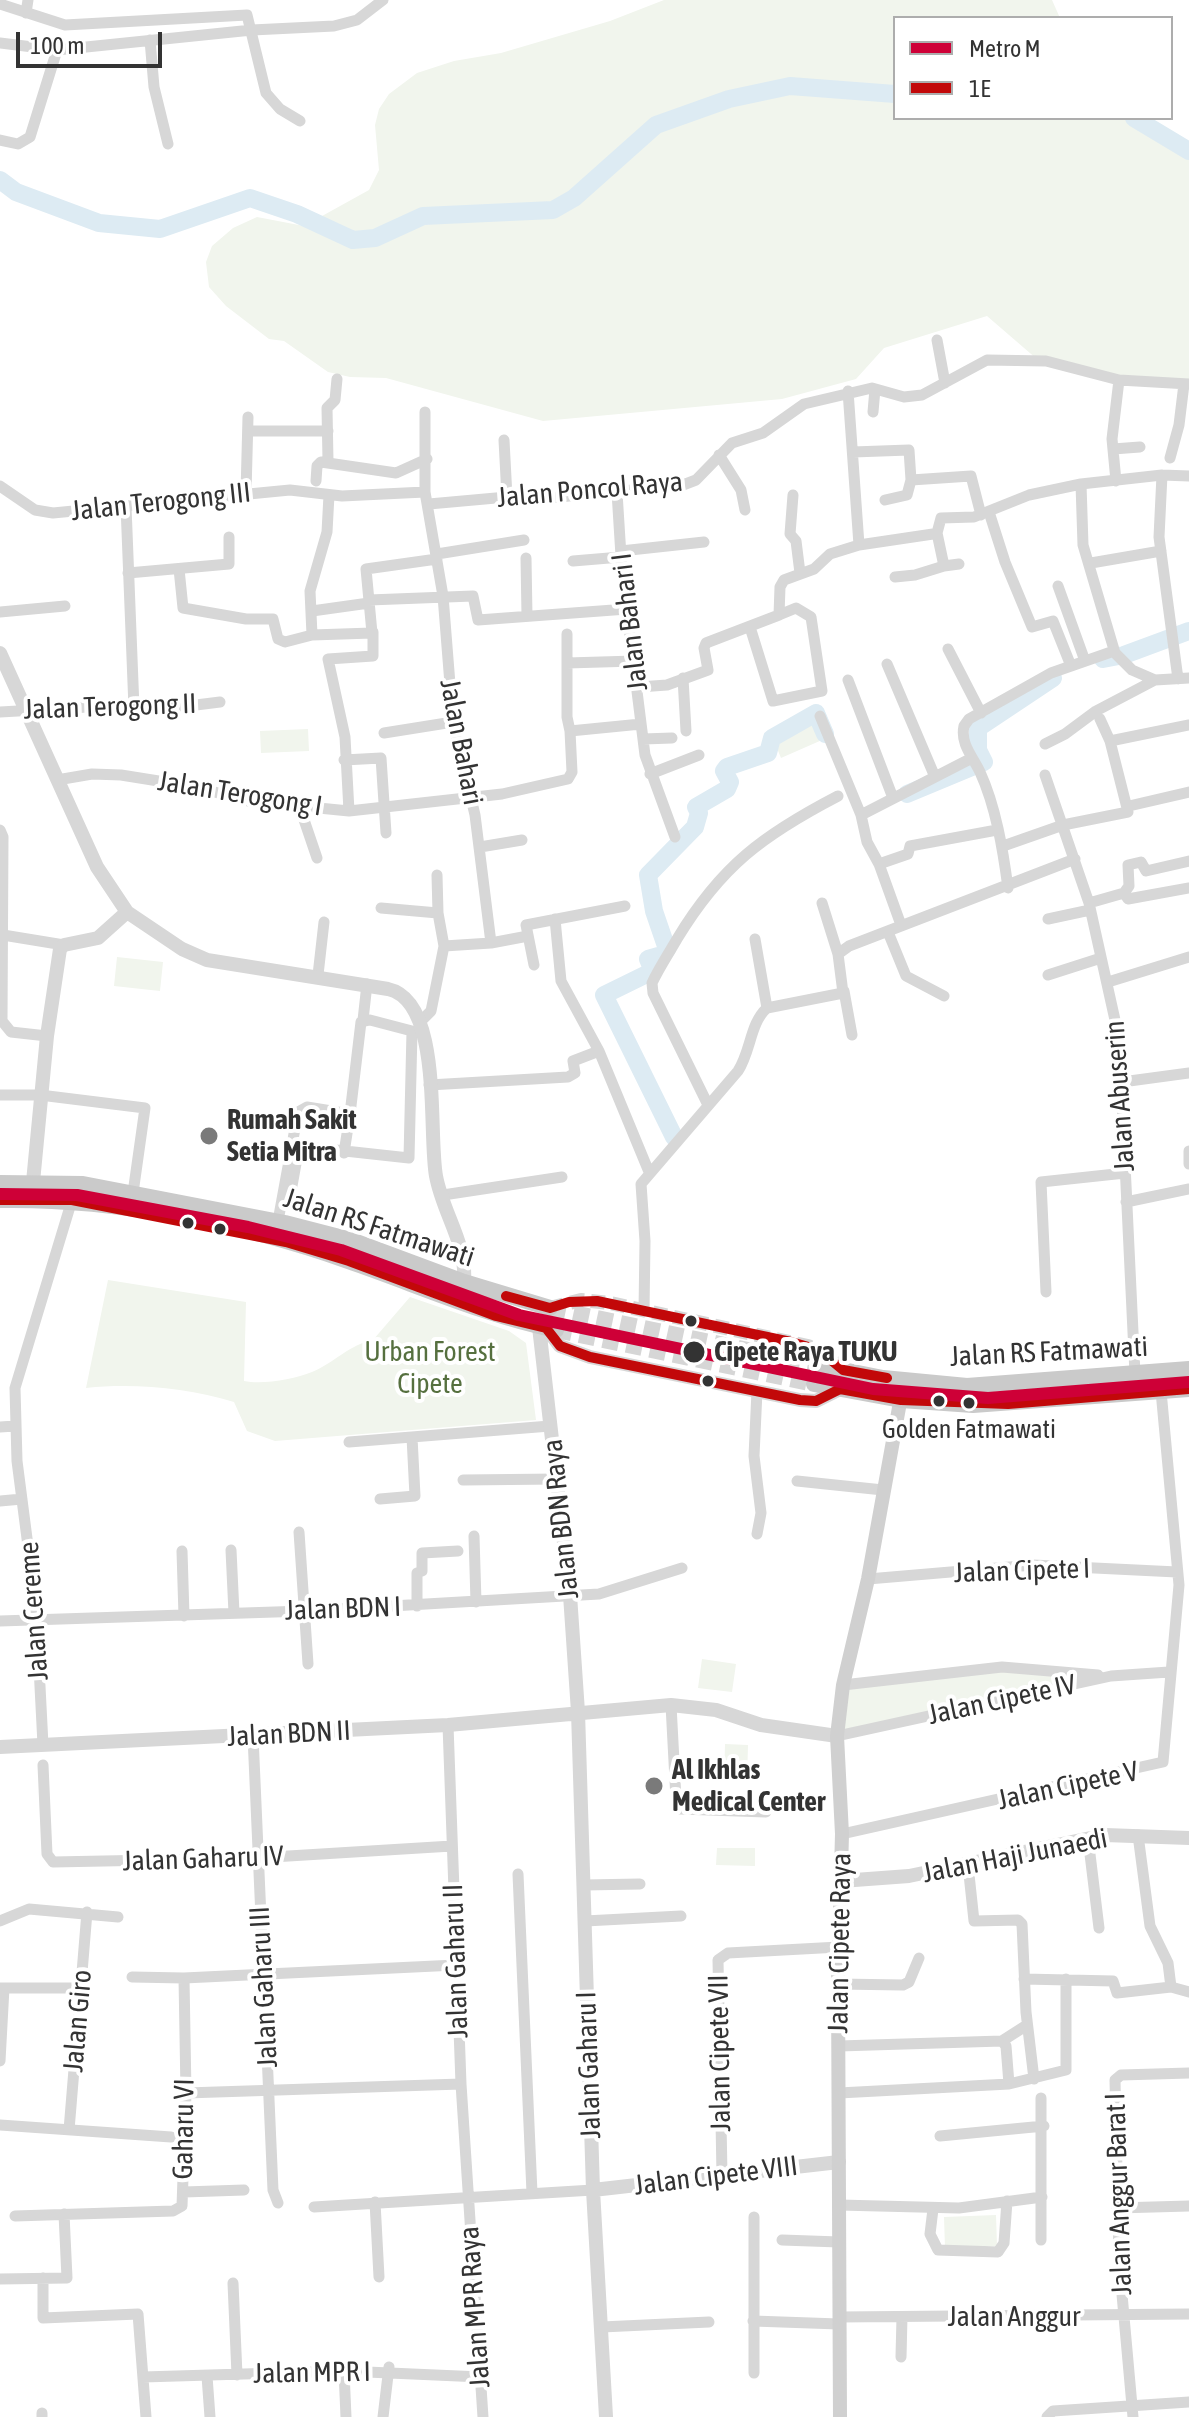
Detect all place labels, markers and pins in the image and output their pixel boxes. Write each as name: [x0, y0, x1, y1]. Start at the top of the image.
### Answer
place label: Rumah Sakit Setia Mitra: [227, 1103, 357, 1169]
marker: Rumah Sakit Setia Mitra: [198, 1125, 220, 1147]
unlabelled marker: [180, 1215, 196, 1231]
unlabelled marker: [212, 1221, 228, 1237]
unlabelled marker: [683, 1313, 699, 1329]
place label: Cipete Raya TUKU: [714, 1335, 898, 1369]
marker: Cipete Raya TUKU: [681, 1339, 707, 1365]
unlabelled marker: [700, 1373, 716, 1389]
unlabelled marker: [931, 1393, 947, 1409]
marker: Golden Fatmawati: [961, 1395, 977, 1411]
place label: Golden Fatmawati: [882, 1414, 1056, 1446]
place label: Al Ikhlas Medical Center: [672, 1753, 825, 1819]
marker: Al Ikhlas Medical Center: [643, 1775, 665, 1797]

